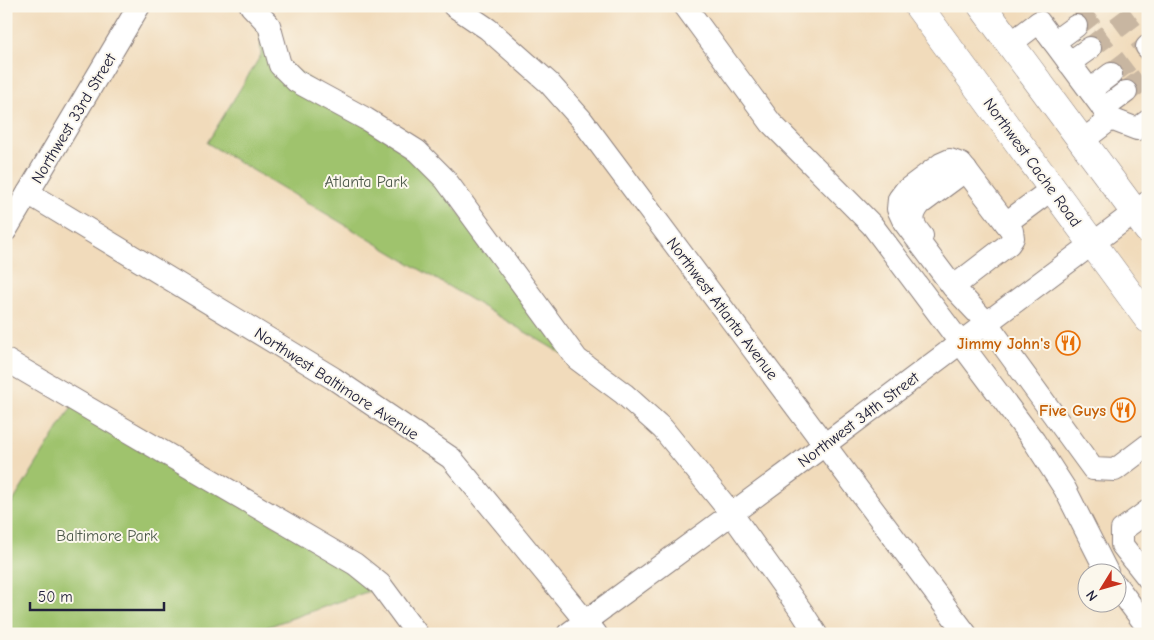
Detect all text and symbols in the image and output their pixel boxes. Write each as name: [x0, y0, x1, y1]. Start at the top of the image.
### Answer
street label: Northwest 33rd Street: [28, 50, 120, 187]
street label: Northwest Cache Road: [979, 95, 1085, 230]
park label: Atlanta Park: [325, 173, 408, 191]
street label: Northwest Atlanta Avenue: [663, 234, 782, 383]
street label: Northwest Baltimore Avenue: [251, 324, 422, 444]
restaurant icon: Jimmy John's: [1055, 330, 1081, 356]
place label: Jimmy John's: [957, 335, 1050, 353]
street label: Northwest 34th Street: [795, 368, 923, 471]
restaurant icon: Five Guys: [1110, 397, 1136, 423]
place label: Five Guys: [1039, 402, 1106, 420]
park label: Baltimore Park: [56, 527, 158, 545]
north arrow: [1076, 562, 1126, 612]
scale bar: [30, 580, 164, 612]
text: N: [1082, 587, 1102, 604]
text: 50 m: [38, 588, 73, 606]

